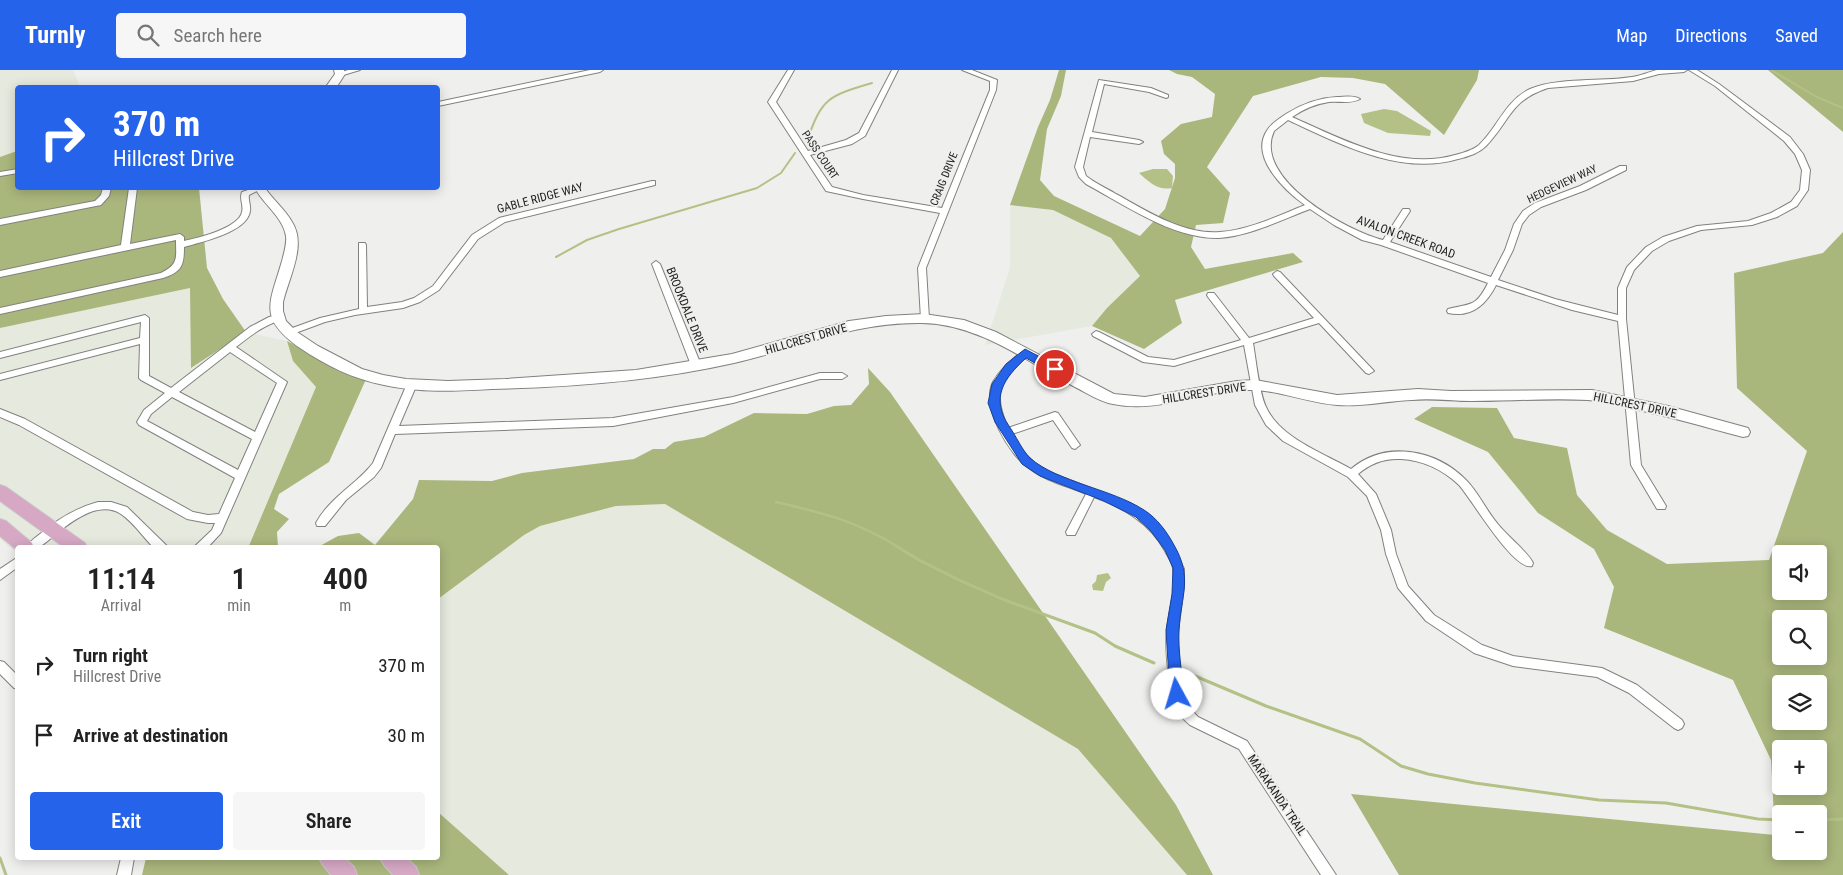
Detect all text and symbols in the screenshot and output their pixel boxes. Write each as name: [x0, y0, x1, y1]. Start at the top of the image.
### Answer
search box: [116, 13, 466, 58]
text: Turnly: [25, 21, 86, 49]
icon: search: [134, 21, 162, 49]
text: Search here: [174, 24, 262, 47]
text: Map: [1616, 25, 1647, 46]
text: Directions: [1675, 25, 1747, 46]
text: Saved: [1775, 25, 1818, 46]
text: 370 m: [113, 104, 200, 145]
icon: right: [30, 105, 95, 170]
street label: PASS COURT: [799, 128, 841, 182]
text: Hillcrest Drive: [113, 146, 234, 171]
street label: CRAIG DRIVE: [927, 150, 961, 208]
street label: HEDGEVIEW WAY: [1525, 162, 1599, 206]
street label: GABLE RIDGE WAY: [495, 180, 585, 216]
street label: AVALON CREEK ROAD: [1355, 213, 1457, 261]
street label: BROOKDALE DRIVE: [663, 265, 711, 355]
street label: HILLCREST DRIVE: [763, 321, 849, 357]
pin: [1034, 348, 1076, 390]
icon: arrive: [1041, 355, 1069, 383]
street label: HILLCREST DRIVE: [1161, 379, 1247, 407]
street label: HILLCREST DRIVE: [1592, 389, 1678, 421]
map controls: [1772, 545, 1827, 860]
button: sound: [1772, 545, 1827, 600]
text: 11:14: [87, 561, 155, 596]
text: 1: [231, 561, 247, 596]
text: 400: [323, 561, 368, 596]
text: Arrival: [101, 596, 141, 615]
text: min: [227, 596, 251, 615]
text: m: [339, 596, 351, 615]
button: search: [1772, 610, 1827, 665]
text: Turn right: [73, 644, 148, 667]
icon: right: [30, 651, 58, 679]
text: 370 m: [378, 654, 425, 677]
text: Hillcrest Drive: [73, 667, 161, 686]
position arrow: [1150, 667, 1202, 719]
button: layers: [1772, 675, 1827, 730]
icon: arrive: [30, 721, 58, 749]
text: Arrive at destination: [73, 724, 228, 747]
text: 30 m: [388, 724, 425, 747]
button: +: [1772, 740, 1827, 795]
street label: MARAKANDA TRAIL: [1245, 752, 1309, 838]
button: Exit: [30, 792, 223, 850]
button: Share: [233, 792, 425, 850]
button: −: [1772, 805, 1827, 860]

